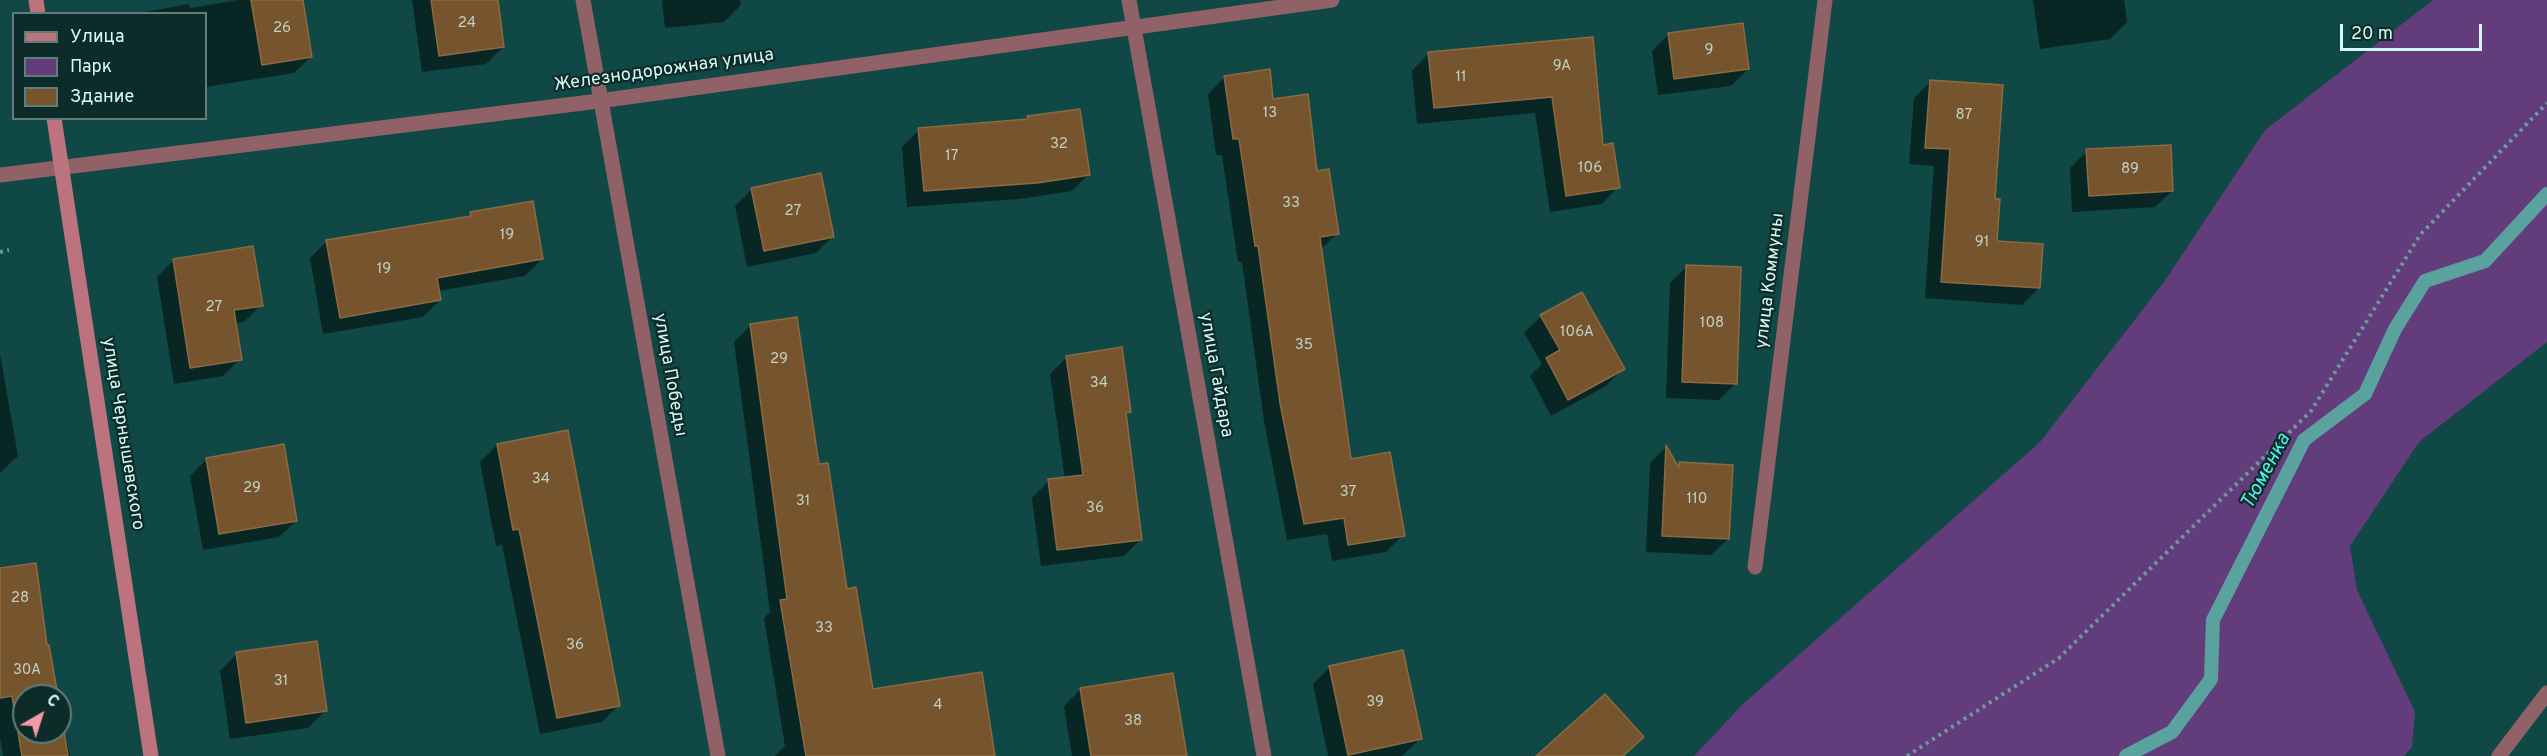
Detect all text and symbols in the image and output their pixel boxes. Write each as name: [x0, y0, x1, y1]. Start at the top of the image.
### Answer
legend: [12, 12, 207, 120]
scale bar: [2343, 12, 2486, 50]
house number: 24: [458, 15, 476, 33]
house number: 26: [273, 20, 291, 38]
text: 20 m: [2351, 23, 2393, 46]
text: Улица: [70, 26, 124, 49]
house number: 9: [1705, 42, 1713, 60]
street label: Железнодорожная улица: [553, 45, 775, 97]
text: Парк: [70, 56, 112, 79]
house number: 9А: [1553, 58, 1571, 76]
house number: 11: [1455, 69, 1467, 87]
text: Здание: [70, 86, 134, 109]
house number: 13: [1263, 105, 1277, 123]
house number: 87: [1956, 107, 1972, 125]
house number: 32: [1050, 136, 1068, 154]
house number: 17: [945, 148, 959, 166]
house number: 106: [1578, 160, 1602, 178]
house number: 89: [2121, 161, 2139, 179]
house number: 33: [1282, 195, 1300, 213]
house number: 27: [785, 203, 801, 221]
street label: улица Коммуны: [1752, 212, 1790, 350]
house number: 19: [500, 227, 514, 245]
house number: 91: [1975, 234, 1989, 252]
house number: 19: [377, 261, 391, 279]
house number: 27: [206, 299, 222, 317]
street label: улица Гайдара: [1193, 311, 1237, 439]
street label: улица Победы: [648, 312, 690, 438]
house number: 108: [1700, 315, 1724, 333]
house number: 106А: [1560, 324, 1594, 342]
street label: улица Чернышевского: [96, 336, 148, 532]
house number: 35: [1295, 337, 1313, 355]
house number: 29: [770, 351, 788, 369]
house number: 34: [1090, 375, 1108, 393]
water label: Тюменка: [2237, 430, 2297, 514]
house number: 34: [532, 471, 550, 489]
house number: 29: [243, 480, 261, 498]
house number: 37: [1340, 484, 1356, 502]
house number: 110: [1687, 491, 1707, 509]
house number: 31: [796, 493, 810, 511]
house number: 36: [1086, 500, 1104, 518]
house number: 28: [11, 590, 29, 608]
house number: 33: [815, 620, 833, 638]
house number: 36: [566, 637, 584, 655]
house number: 30А: [13, 662, 41, 680]
house number: 31: [274, 673, 288, 691]
north arrow: [12, 684, 72, 744]
text: С: [42, 691, 62, 713]
house number: 39: [1366, 694, 1384, 712]
house number: 4: [933, 697, 943, 715]
house number: 38: [1124, 713, 1142, 731]

